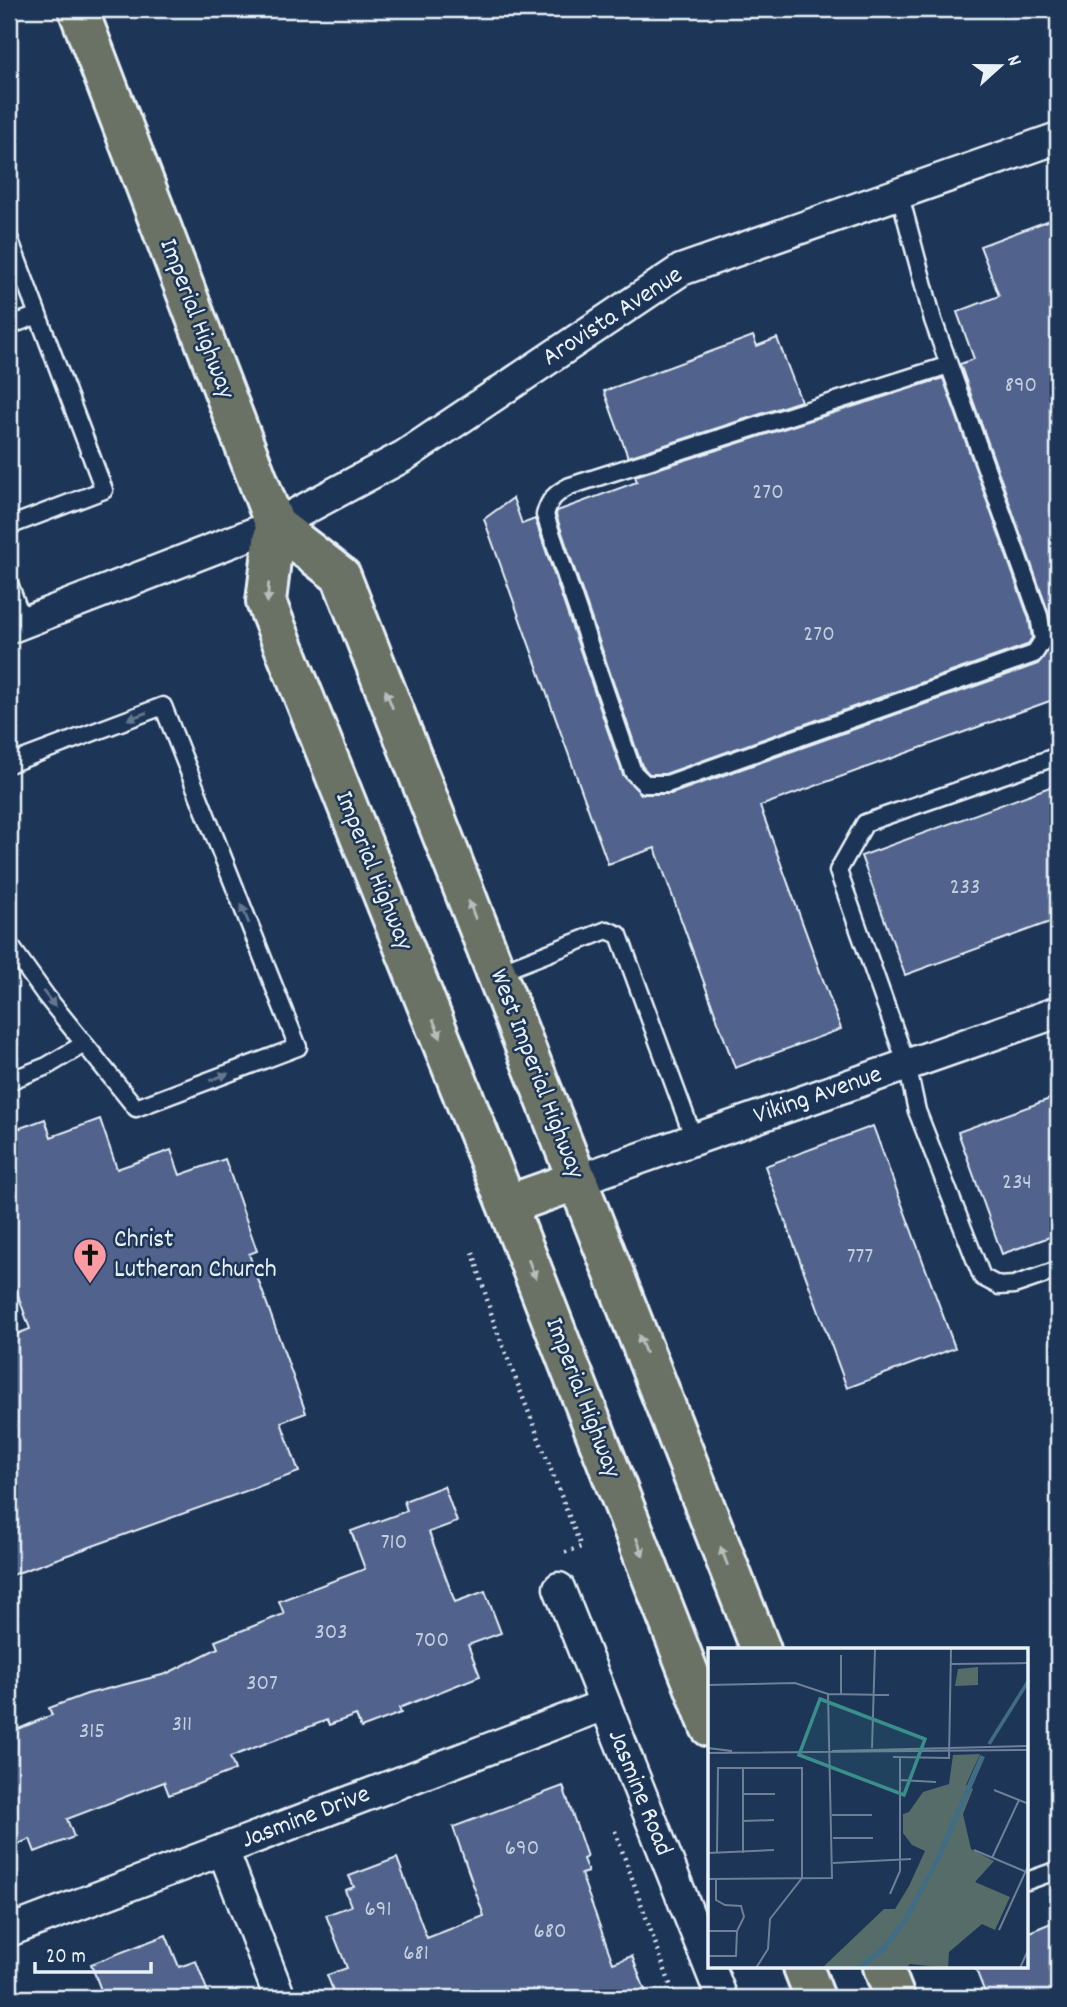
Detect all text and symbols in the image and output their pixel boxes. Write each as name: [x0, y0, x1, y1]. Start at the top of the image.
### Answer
north arrow: [965, 32, 1036, 102]
text: N: [998, 52, 1027, 70]
street label: Imperial Highway: [148, 234, 244, 405]
street label: Arovista Avenue: [535, 258, 691, 376]
house number: 890: [1005, 370, 1037, 403]
house number: 270: [752, 477, 784, 510]
one-way arrow: [262, 582, 273, 604]
house number: 270: [803, 619, 835, 652]
one-way arrow: [383, 688, 394, 709]
one-way arrow: [126, 710, 147, 721]
street label: Imperial Highway: [324, 786, 422, 957]
house number: 233: [950, 872, 980, 905]
one-way arrow: [466, 899, 477, 920]
one-way arrow: [239, 904, 250, 925]
street label: West Imperial Highway: [479, 964, 593, 1185]
one-way arrow: [41, 990, 56, 1008]
one-way arrow: [431, 1019, 442, 1040]
street label: Viking Avenue: [749, 1057, 887, 1135]
one-way arrow: [208, 1071, 229, 1082]
house number: 234: [1002, 1167, 1032, 1200]
place label: Christ Lutheran Church: [114, 1222, 277, 1289]
church icon: Christ Lutheran Church: [71, 1236, 109, 1285]
house number: 777: [847, 1241, 873, 1274]
one-way arrow: [527, 1258, 538, 1279]
street label: Imperial Highway: [534, 1313, 630, 1484]
one-way arrow: [636, 1333, 647, 1354]
house number: 710: [381, 1527, 407, 1560]
one-way arrow: [635, 1536, 646, 1557]
one-way arrow: [719, 1545, 730, 1566]
house number: 303: [315, 1617, 347, 1650]
house number: 700: [415, 1625, 449, 1658]
inset map: [708, 1648, 1028, 1968]
house number: 307: [246, 1668, 278, 1701]
house number: 311: [172, 1709, 192, 1742]
house number: 315: [79, 1716, 105, 1749]
street label: Jasmine Road: [597, 1724, 681, 1862]
street label: Jasmine Drive: [236, 1777, 376, 1859]
house number: 690: [505, 1833, 539, 1866]
house number: 691: [365, 1894, 391, 1927]
house number: 680: [533, 1916, 567, 1949]
scale bar: [35, 1930, 150, 1974]
house number: 681: [403, 1938, 429, 1971]
text: 20 m: [46, 1943, 86, 1973]

